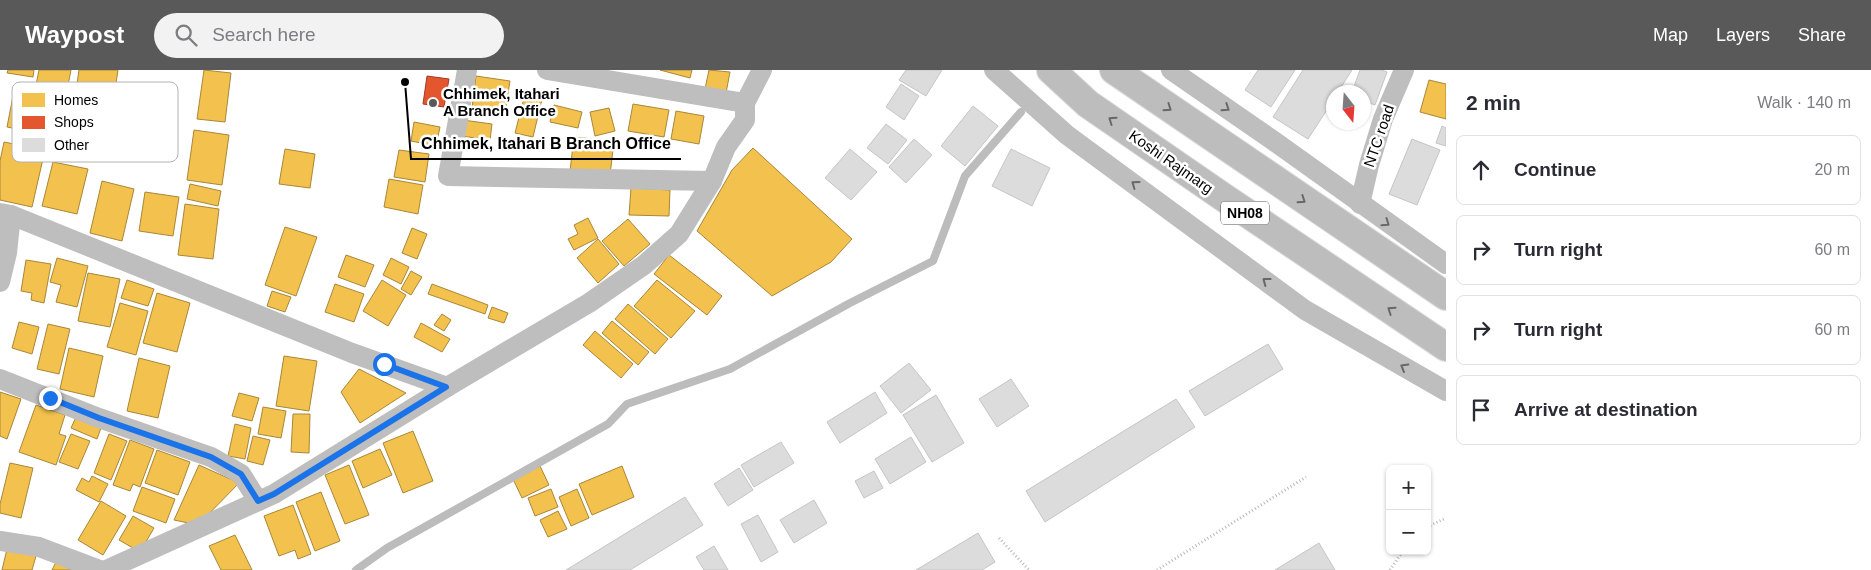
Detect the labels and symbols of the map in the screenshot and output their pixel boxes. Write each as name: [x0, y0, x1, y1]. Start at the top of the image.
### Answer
legend: [12, 82, 178, 162]
place label: Chhimek, Itahari A Branch Office: [443, 85, 560, 119]
north arrow: [1326, 85, 1371, 130]
text: Homes: [54, 92, 98, 108]
marker: Chhimek, Itahari A Branch Office: [427, 97, 439, 109]
one-way arrow: [1221, 101, 1230, 111]
one-way arrow: [1162, 102, 1172, 111]
street label: NTC road: [1360, 102, 1397, 169]
text: Shops: [54, 114, 94, 130]
one-way arrow: [1108, 117, 1118, 126]
street label: Koshi Rajmarg: [1126, 126, 1216, 197]
callout: Chhimek, Itahari B Branch Office: [411, 128, 681, 159]
text: Chhimek, Itahari B Branch Office: [421, 135, 671, 152]
text: Other: [54, 137, 89, 153]
one-way arrow: [1131, 181, 1141, 190]
one-way arrow: [1297, 193, 1306, 203]
road number: NH08: [1221, 202, 1269, 224]
one-way arrow: [1381, 217, 1390, 226]
one-way arrow: [1263, 278, 1272, 286]
one-way arrow: [1387, 307, 1396, 317]
route start: [373, 353, 396, 376]
one-way arrow: [1400, 363, 1409, 373]
route end: [39, 387, 62, 410]

